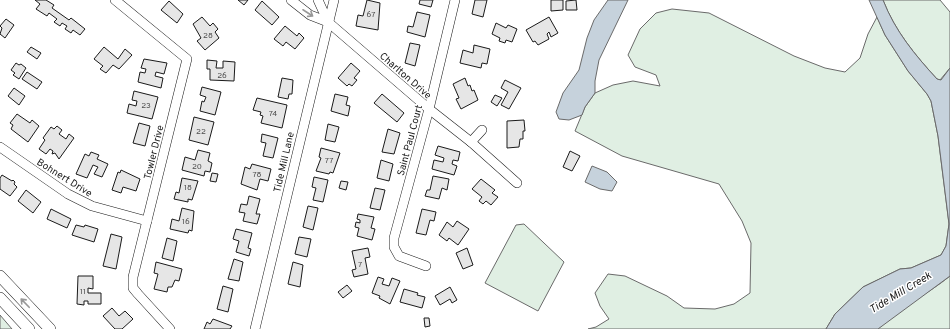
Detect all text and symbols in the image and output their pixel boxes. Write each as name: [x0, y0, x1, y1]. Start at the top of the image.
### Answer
one-way arrow: [303, 9, 314, 17]
house number: 67: [367, 10, 375, 20]
house number: 28: [203, 31, 213, 41]
street label: Charlton Drive: [376, 50, 434, 102]
house number: 26: [217, 71, 227, 81]
house number: 23: [141, 101, 151, 111]
street label: Saint Paul Court: [395, 103, 426, 177]
house number: 74: [269, 109, 277, 119]
street label: Towler Drive: [141, 124, 167, 181]
house number: 22: [196, 127, 206, 137]
street label: Tide Mill Lane: [271, 131, 298, 194]
street label: Bohnert Drive: [34, 156, 94, 201]
house number: 77: [325, 156, 333, 166]
house number: 20: [192, 162, 202, 172]
house number: 78: [253, 170, 262, 180]
house number: 18: [184, 183, 192, 193]
house number: 16: [182, 217, 190, 227]
house number: 7: [358, 260, 362, 270]
water label: Tide Mill Creek: [867, 269, 934, 317]
house number: 11: [80, 287, 86, 297]
one-way arrow: [20, 298, 30, 308]

